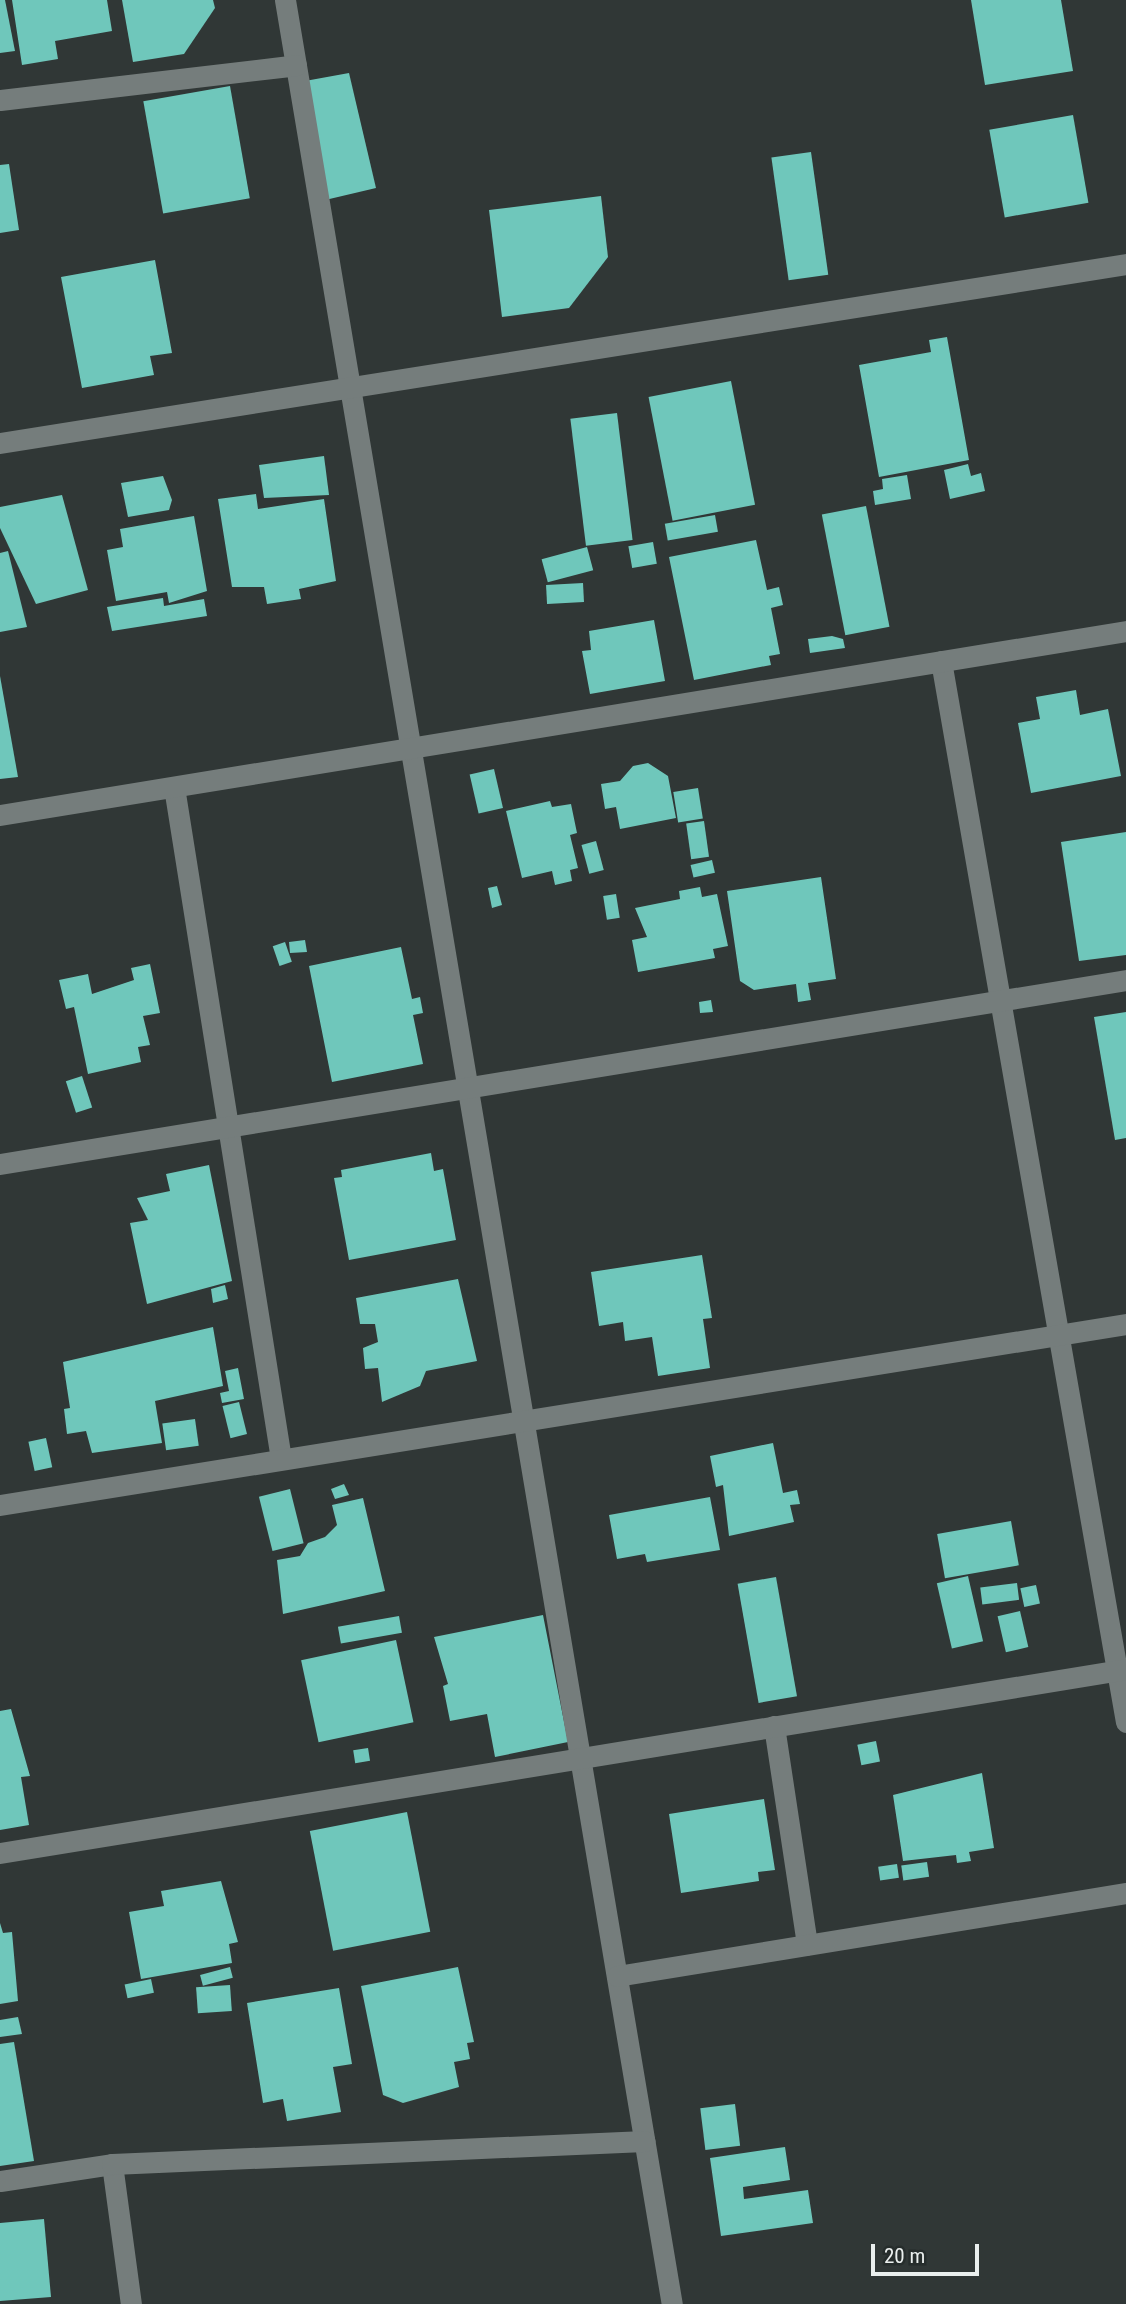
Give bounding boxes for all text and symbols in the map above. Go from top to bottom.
scale bar [874,2230,982,2274]
text: 20 m [884,2244,925,2268]

